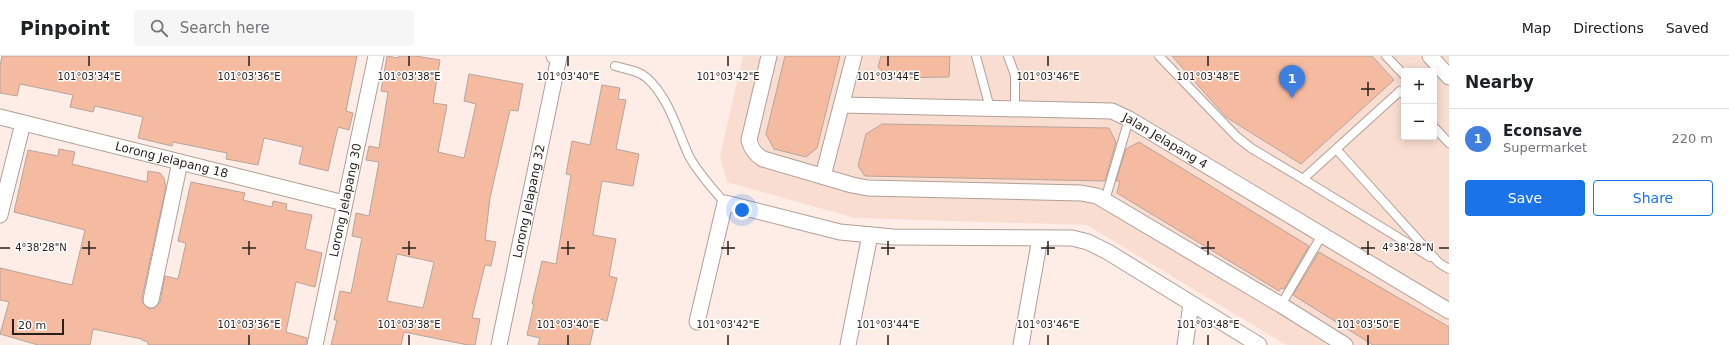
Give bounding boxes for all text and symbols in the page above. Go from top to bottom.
search box [134,10,414,46]
text: Pinpoint [20,17,110,39]
icon: search [148,17,170,39]
text: Search here [180,19,270,37]
text: Map [1522,20,1551,36]
text: Directions [1573,20,1644,36]
text: Saved [1666,20,1709,36]
pin: 1 [1279,65,1305,98]
map controls [1401,68,1437,140]
button: + [1401,68,1437,104]
text: 101°03'34"E [57,71,121,82]
text: 101°03'36"E [217,71,281,82]
text: 101°03'38"E [377,71,441,82]
text: 101°03'40"E [536,71,600,82]
text: 101°03'42"E [696,71,760,82]
text: 101°03'44"E [856,71,920,82]
text: 101°03'46"E [1016,71,1080,82]
text: 101°03'48"E [1176,71,1240,82]
text: Nearby [1465,72,1534,92]
button: − [1401,104,1437,140]
street label: Jalan Jelapang 4 [1120,110,1210,171]
text: Econsave [1503,122,1582,140]
text: 1 [1473,131,1483,146]
text: 220 m [1671,131,1713,146]
street label: Lorong Jelapang 18 [114,139,230,181]
text: Supermarket [1503,140,1587,155]
street label: Lorong Jelapang 30 [327,142,364,258]
street label: Lorong Jelapang 32 [510,143,548,259]
button: Save [1465,180,1585,216]
button: Share [1593,180,1713,216]
your location [732,200,752,220]
text: 4°38'28"N [15,242,67,253]
text: 4°38'28"N [1382,242,1434,253]
scale bar [12,317,64,336]
text: 20 m [18,319,46,332]
text: 101°03'36"E [217,319,281,330]
text: 101°03'38"E [377,319,441,330]
text: 101°03'40"E [536,319,600,330]
text: 101°03'42"E [696,319,760,330]
text: 101°03'44"E [856,319,920,330]
text: 101°03'46"E [1016,319,1080,330]
text: 101°03'48"E [1176,319,1240,330]
text: 101°03'50"E [1336,319,1400,330]

